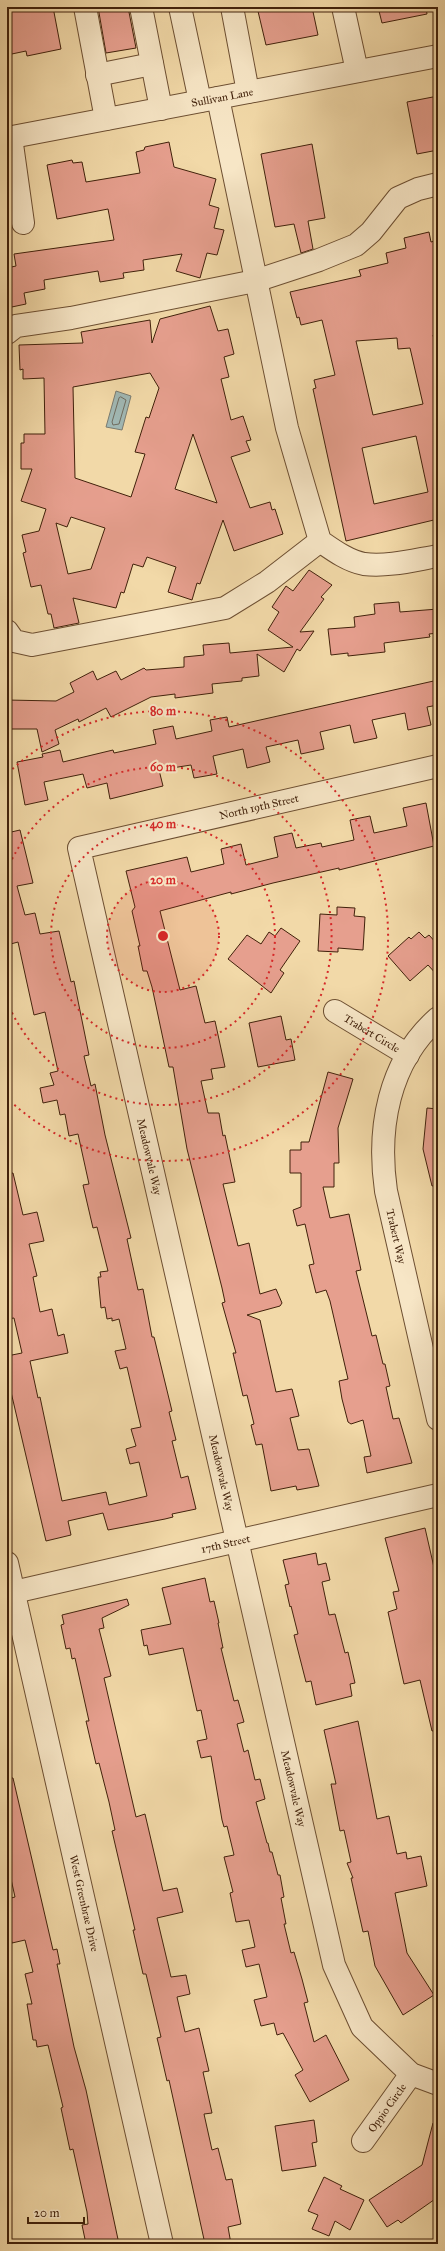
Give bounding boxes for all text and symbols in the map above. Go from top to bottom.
street label: Sullivan Lane [190,85,255,109]
text: 80 m [150,704,177,718]
text: 60 m [150,760,177,774]
street label: North 19th Street [218,792,300,822]
text: 40 m [150,817,177,832]
text: 20 m [150,873,177,887]
centre of rings [156,929,170,943]
street label: Trabert Circle [341,1011,403,1055]
street label: Meadowvale Way [134,1117,165,1197]
street label: Trabert Way [384,1208,409,1266]
street label: Meadowvale Way [207,1433,237,1513]
street label: 17th Street [200,1532,251,1556]
street label: Meadowvale Way [279,1749,309,1829]
street label: West Greenbrae Drive [67,1854,102,1953]
street label: Oppio Circle [365,2080,409,2135]
scale bar [28,2199,84,2225]
text: 20 m [34,2206,60,2220]

